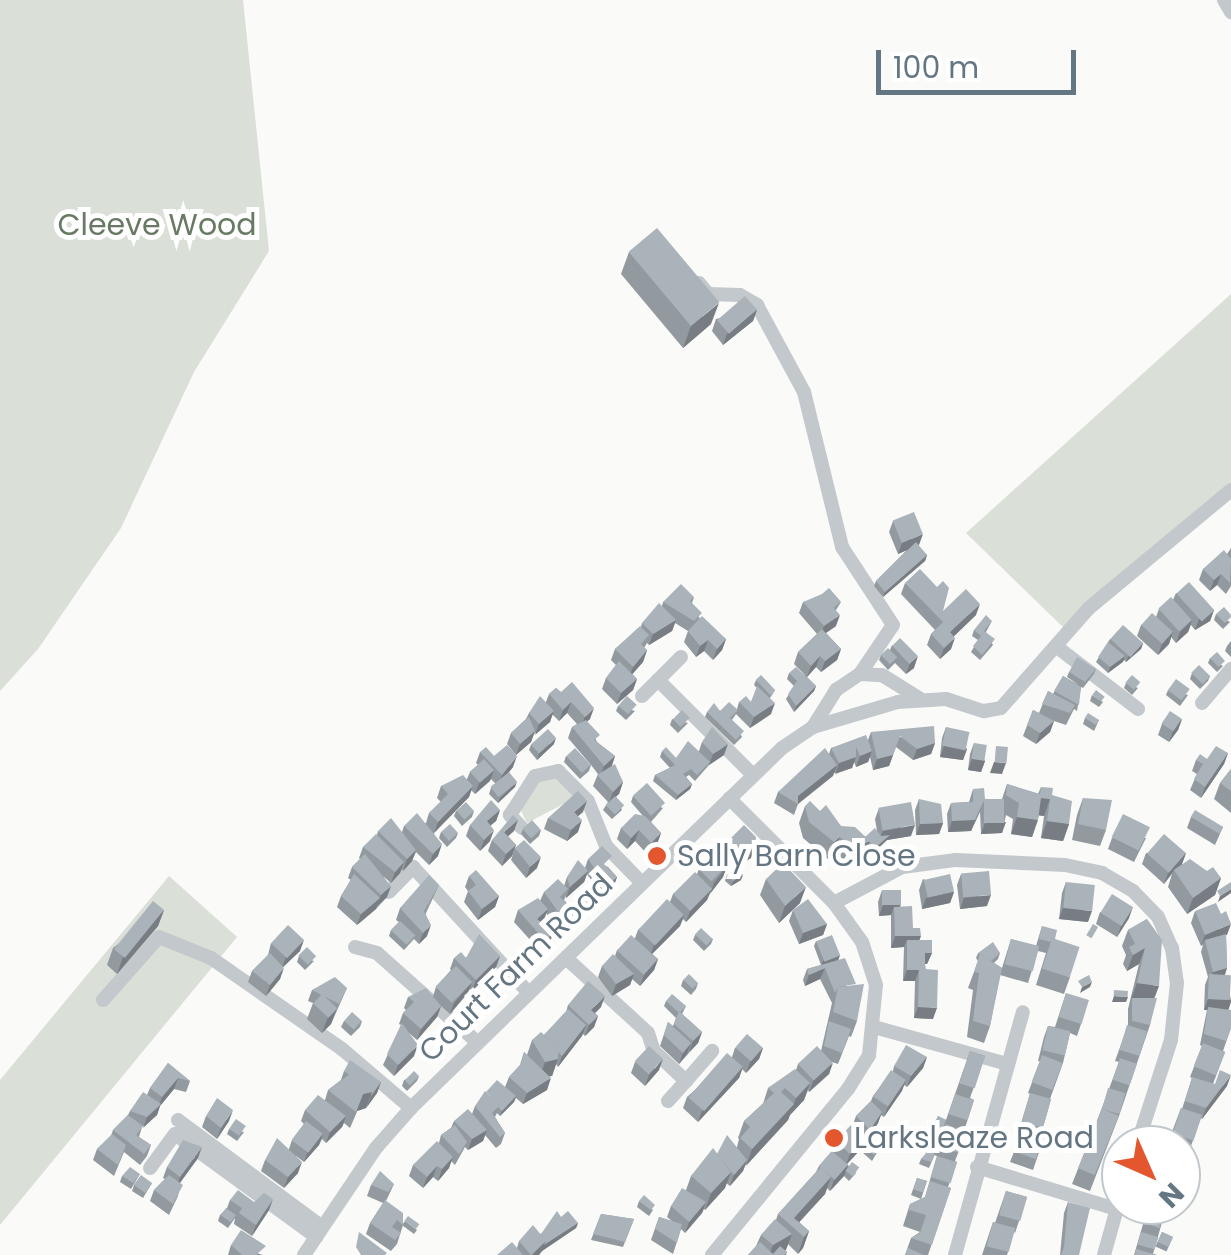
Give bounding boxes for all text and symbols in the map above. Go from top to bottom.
scale bar [881,30,1081,92]
text: 100 m [893,46,979,89]
park label: Cleeve Wood [57,207,257,243]
place label: Sally Barn Close [677,838,916,874]
marker: Sally Barn Close [646,845,668,867]
street label: Court Farm Road [412,866,620,1070]
place label: Larksleaze Road [854,1120,1094,1156]
north arrow [1101,1125,1201,1225]
marker: Larksleaze Road [823,1127,845,1149]
text: N [1150,1174,1192,1216]

